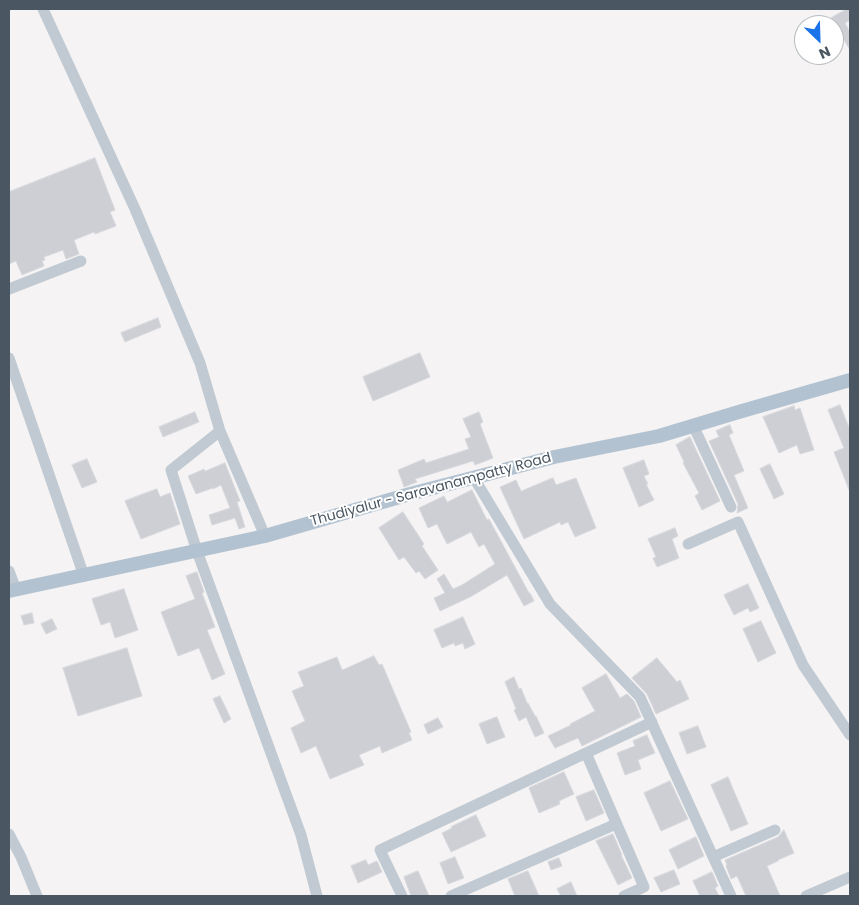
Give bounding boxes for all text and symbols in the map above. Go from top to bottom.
north arrow [794,15,844,65]
text: N [816,42,834,64]
street label: Thudiyalur - Saravanampatty Road [309,450,553,530]

